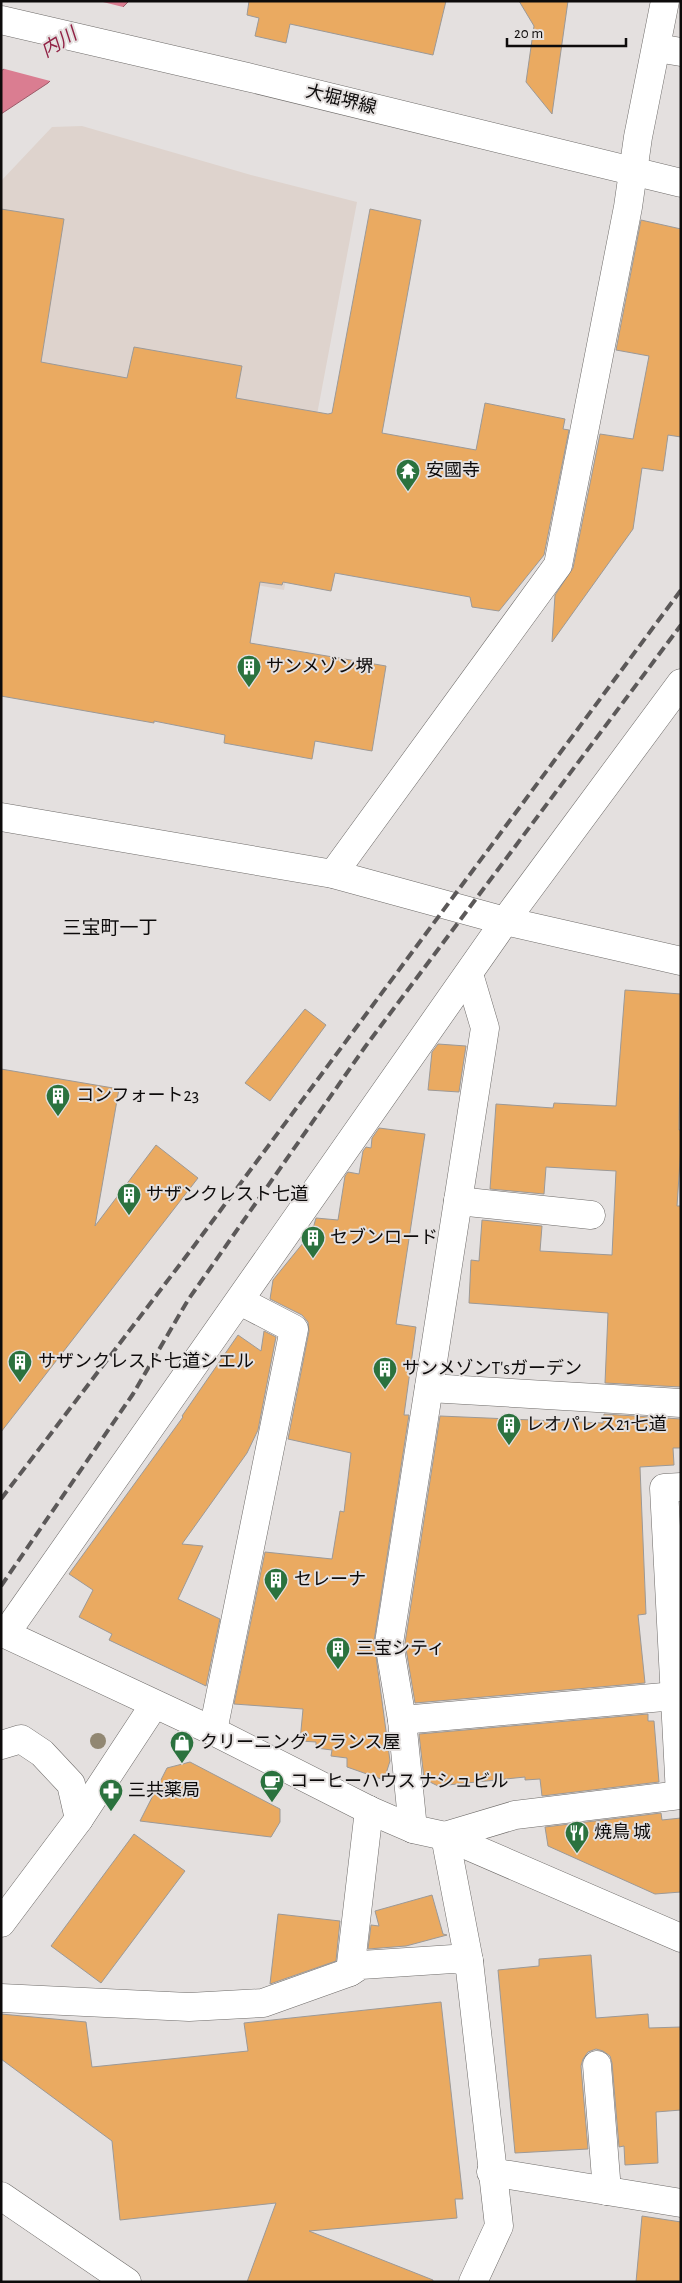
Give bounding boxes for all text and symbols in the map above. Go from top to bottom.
scale bar [507,15,626,47]
water label: 内川 [37,23,82,61]
text: 20 m [514,26,543,41]
street label: 大堀堺線 [304,81,379,117]
temple icon: 安國寺 [395,458,421,492]
place label: 安國寺 [426,461,480,480]
building icon: サンメゾン堺 [236,654,262,688]
place label: サンメゾン堺 [266,656,373,676]
district label: 三宝町一丁 [62,917,158,938]
building icon: コンフォート23 [45,1083,71,1117]
place label: コンフォート23 [76,1087,199,1105]
building icon: サザンクレスト七道 [116,1182,142,1216]
place label: サザンクレスト七道 [146,1184,308,1204]
building icon: セブンロード [300,1225,326,1259]
place label: セブンロード [330,1227,438,1247]
building icon: サザンクレスト七道シエル [7,1349,33,1383]
place label: サザンクレスト七道シエル [38,1351,254,1371]
building icon: サンメゾンT'sガーデン [372,1356,398,1390]
place label: サンメゾンT'sガーデン [402,1358,582,1378]
building icon: レオパレス21七道 [496,1412,522,1446]
place label: レオパレス21七道 [526,1414,666,1434]
building icon: セレーナ [263,1567,289,1601]
place label: セレーナ [294,1571,366,1589]
building icon: 三宝シティ [325,1636,351,1670]
place label: 三宝シティ [356,1639,445,1658]
shop icon: クリーニング フランス屋 [169,1730,195,1764]
place label: クリーニング フランス屋 [200,1732,401,1752]
cafe icon: コーヒーハウス ナシュビル [259,1769,285,1803]
place label: コーヒーハウス ナシュビル [290,1772,509,1791]
pharmacy icon: 三共薬局 [98,1778,124,1812]
place label: 三共薬局 [128,1781,200,1800]
restaurant icon: 焼鳥 城 [564,1820,590,1854]
place label: 焼鳥 城 [594,1822,651,1842]

